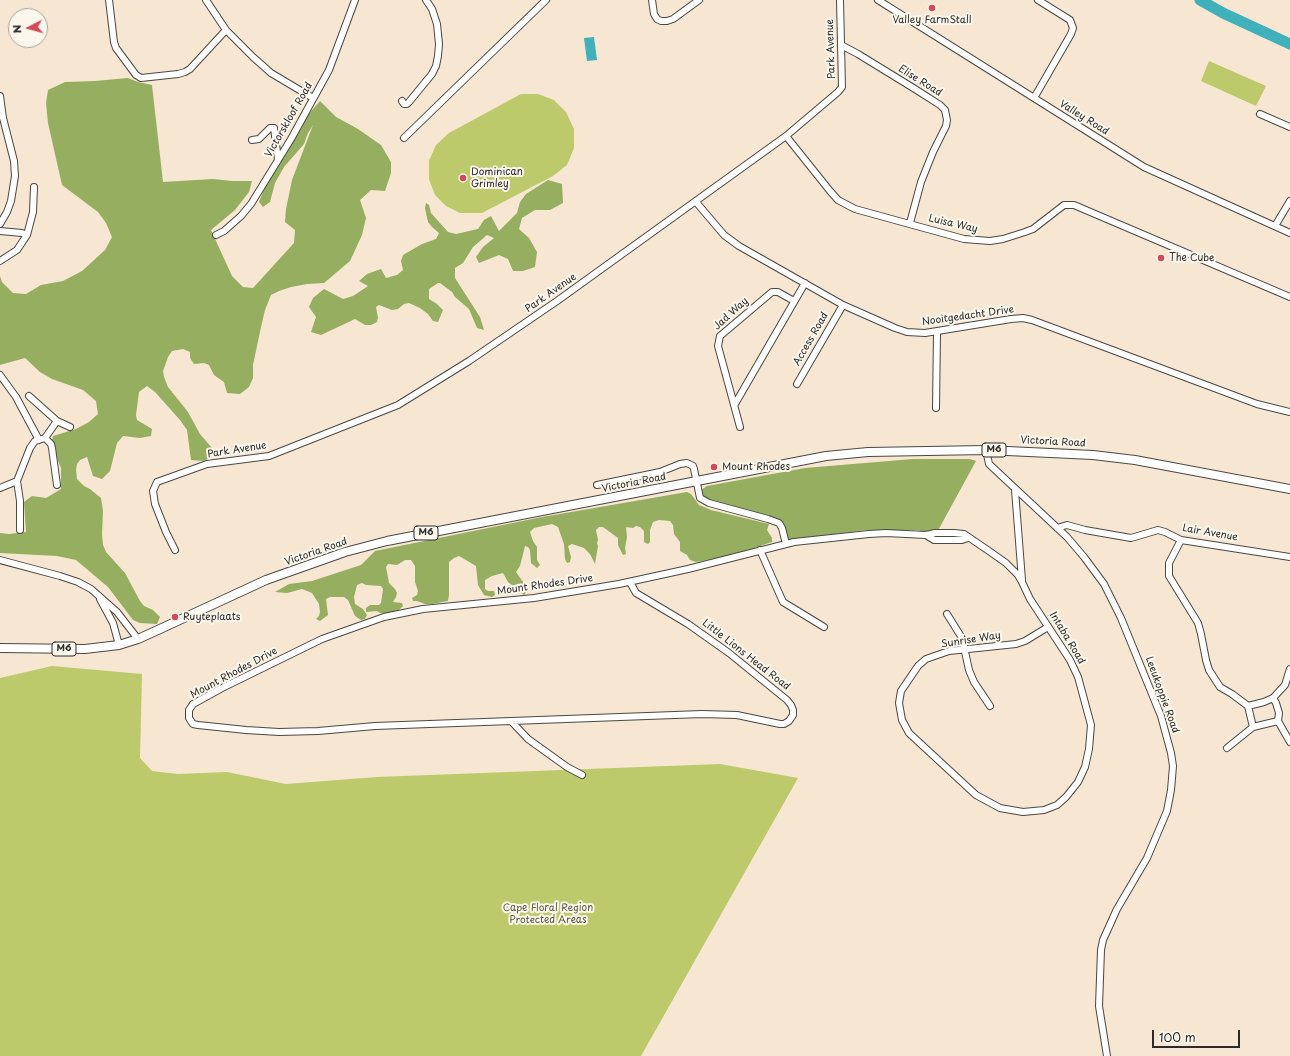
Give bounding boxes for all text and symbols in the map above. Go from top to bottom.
marker: Valley FarmStall [927,3,937,13]
north arrow [8,8,48,48]
place label: Valley FarmStall [893,14,971,26]
street label: Park Avenue [824,19,838,79]
text: N [8,24,25,34]
street label: Elise Road [896,63,944,99]
street label: Victorskloof Road [263,80,315,160]
street label: Valley Road [1057,98,1111,138]
place label: Dominican Grimley [471,166,523,190]
marker: Dominican Grimley [458,173,468,183]
street label: Luisa Way [927,213,979,235]
place label: The Cube [1169,252,1215,264]
marker: The Cube [1156,253,1166,263]
street label: Park Avenue [523,271,579,315]
street label: Jad Way [711,295,751,333]
street label: Nooitgedacht Drive [921,304,1015,328]
street label: Access Road [791,310,831,368]
street label: Victoria Road [1020,434,1086,450]
street label: Park Avenue [207,439,267,461]
road number: M6 [982,443,1006,457]
place label: Mount Rhodes [722,461,790,473]
marker: Mount Rhodes [709,462,719,472]
street label: Victoria Road [601,471,667,495]
street label: Lair Avenue [1181,522,1239,544]
road number: M6 [414,526,438,540]
street label: Victoria Road [283,536,349,568]
street label: Mount Rhodes Drive [496,572,594,598]
street label: Intaba Road [1047,610,1087,666]
place label: Ruyteplaats [183,611,240,623]
marker: Ruyteplaats [170,612,180,622]
street label: Little Lions Head Road [700,617,792,693]
street label: Sunrise Way [940,629,1002,651]
road number: M6 [52,642,76,656]
street label: Mount Rhodes Drive [188,645,280,701]
street label: Leeukoppie Road [1143,655,1181,735]
park label: Cape Floral Region Protected Areas [503,902,593,926]
scale bar [1154,1022,1242,1048]
text: 100 m [1159,1028,1196,1046]

